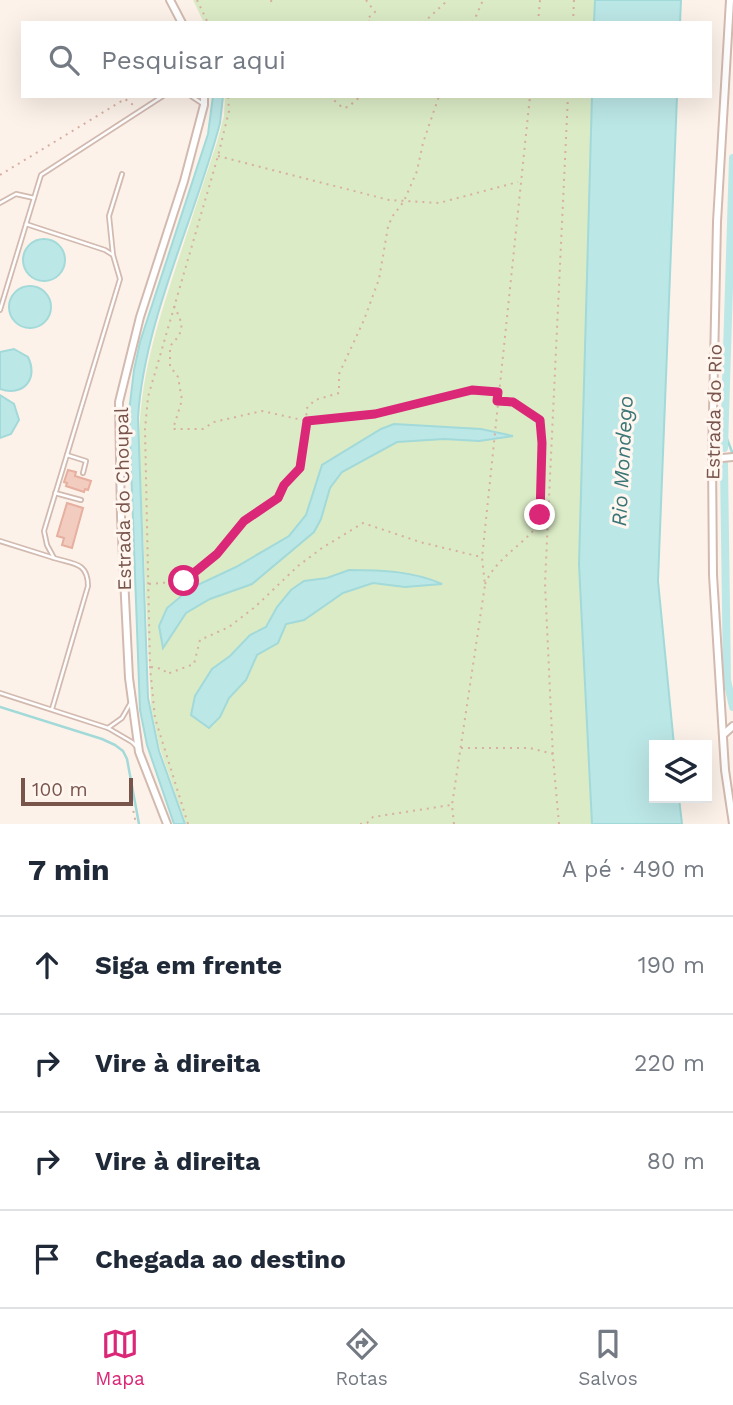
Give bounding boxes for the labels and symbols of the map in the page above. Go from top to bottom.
street label: Estrada do Rio [701,344,727,480]
water label: Rio Mondego [606,395,638,527]
street label: Estrada do Choupal [110,407,136,591]
route end [524,499,555,530]
route start [168,565,199,596]
scale bar [21,775,133,807]

